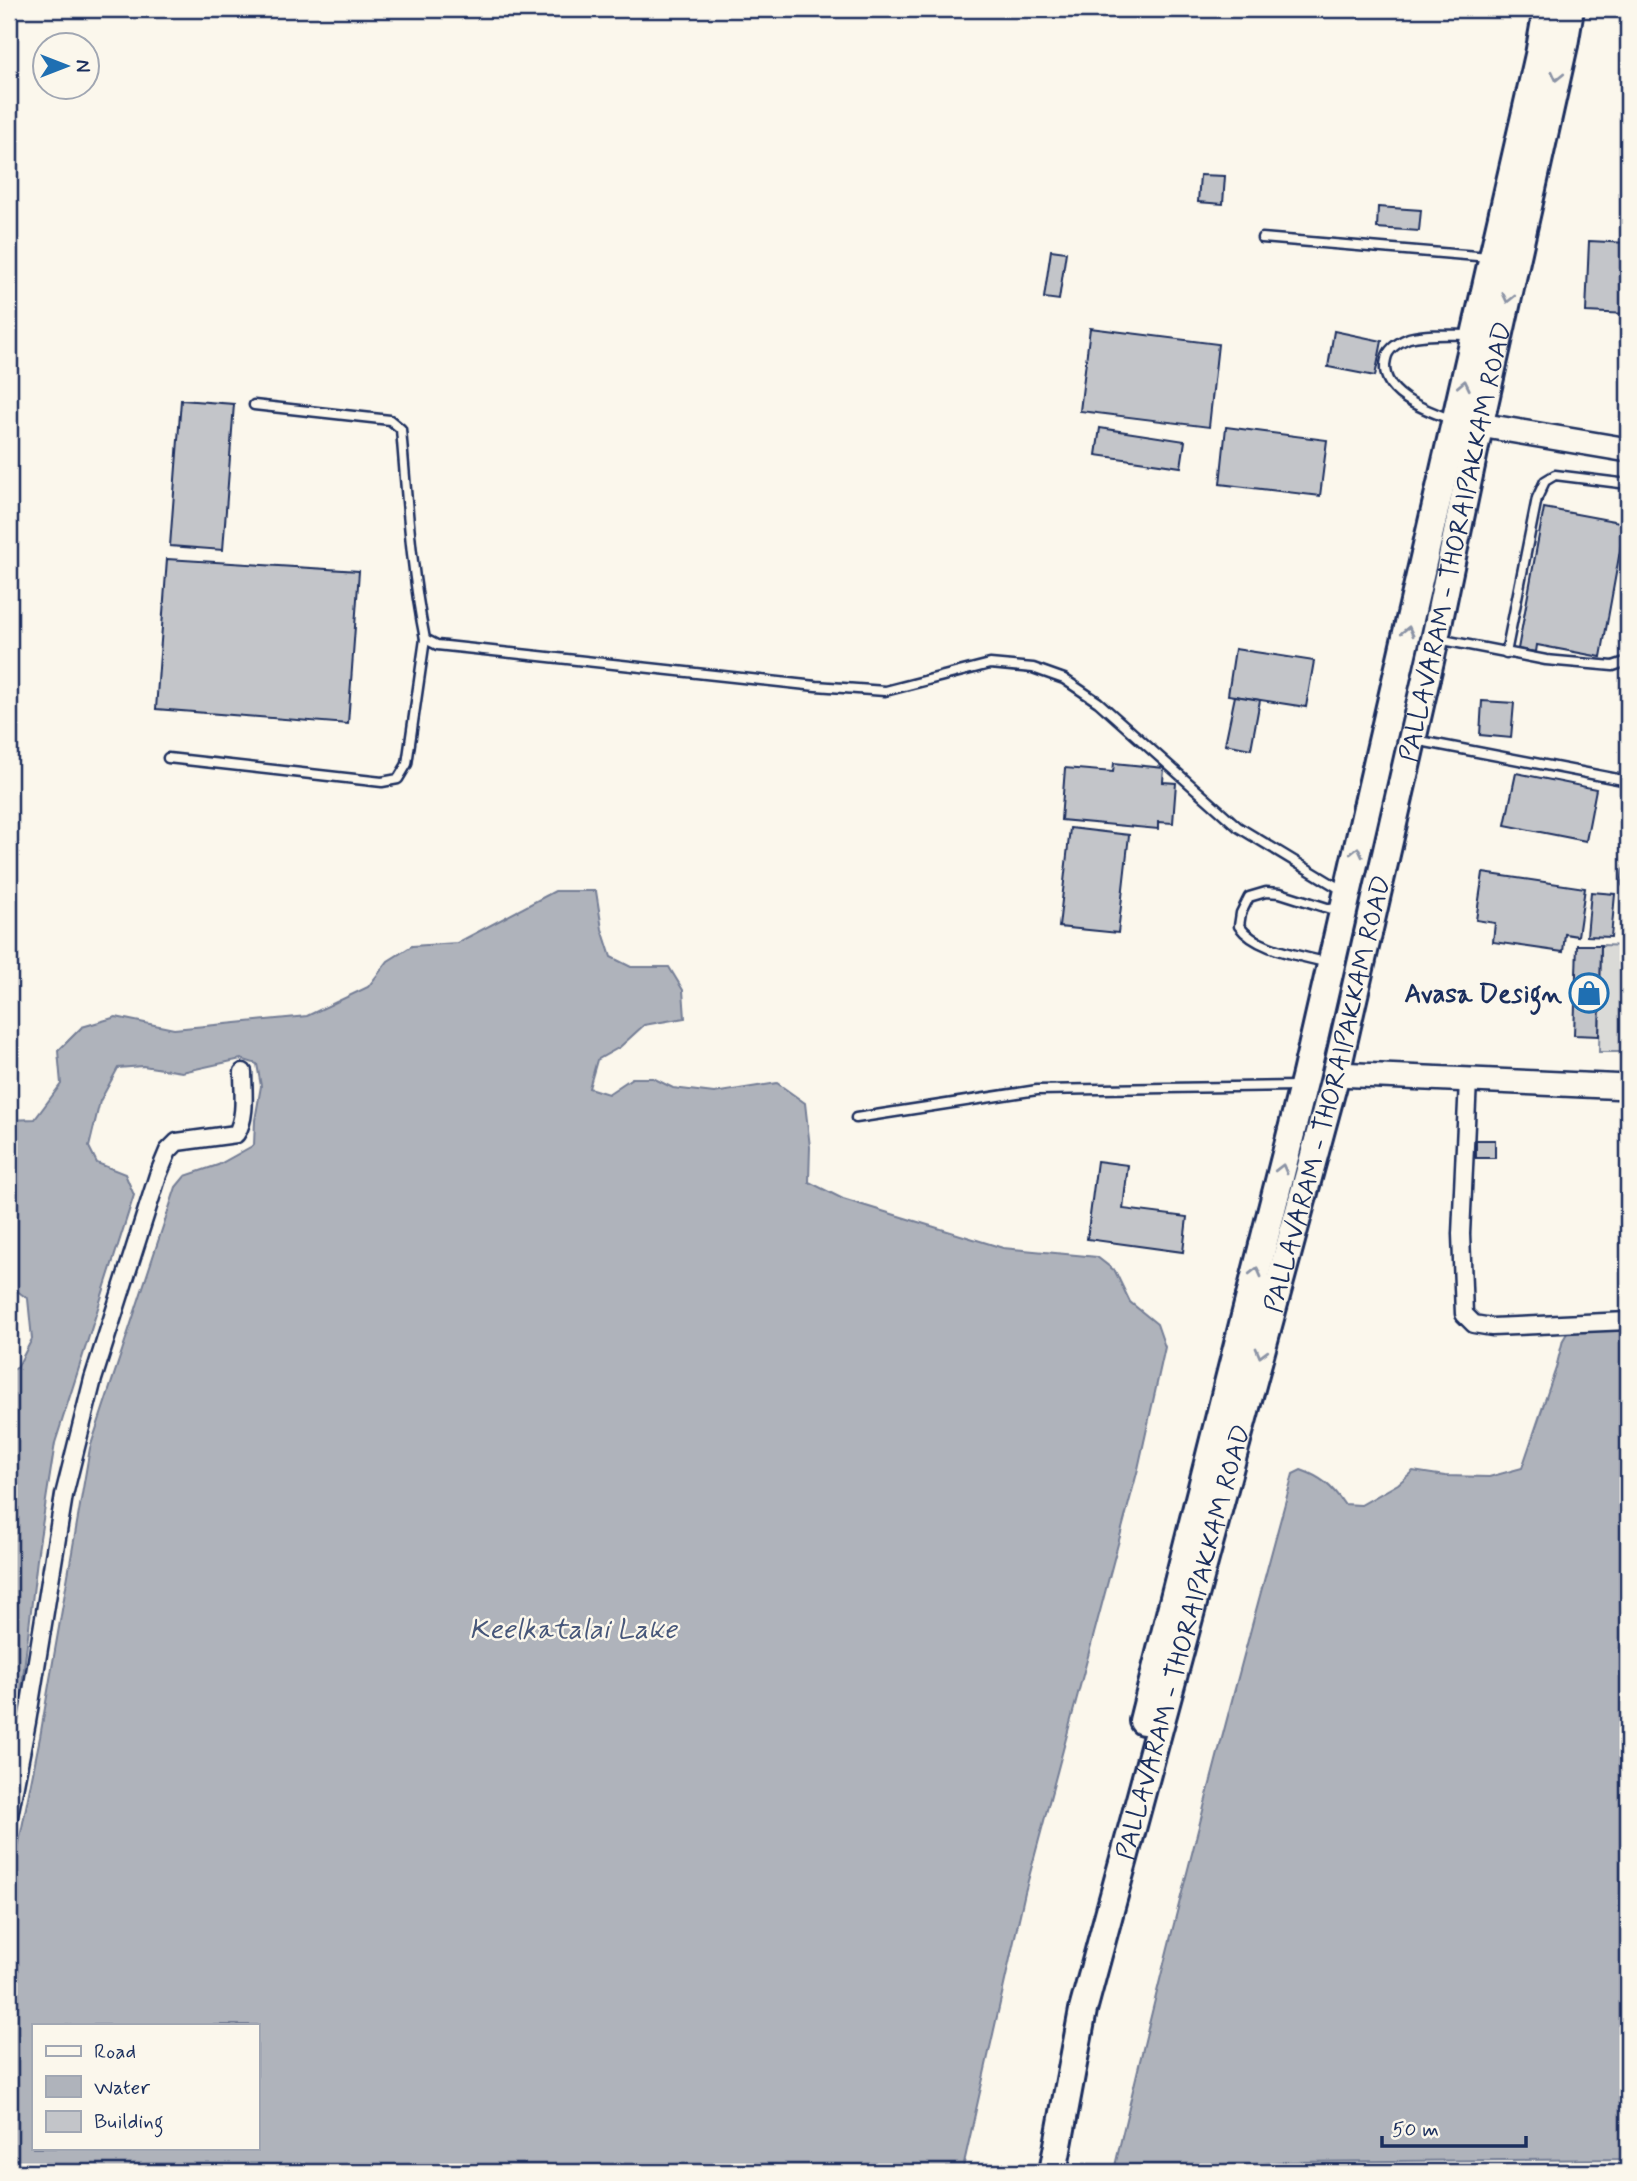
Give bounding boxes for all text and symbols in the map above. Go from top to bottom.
north arrow [32,32,102,102]
text: N [69,60,94,72]
one-way arrow [1551,70,1566,82]
one-way arrow [1501,292,1516,304]
street label: PALLAVARAM - THORAIPAKKAM ROAD [1393,318,1521,765]
one-way arrow [1455,379,1470,391]
one-way arrow [1399,625,1414,637]
one-way arrow [1349,846,1363,858]
street label: PALLAVARAM - THORAIPAKKAM ROAD [1257,872,1400,1317]
shop icon: Avasa Design [1568,972,1610,1014]
place label: Avasa Design [1404,978,1563,1015]
one-way arrow [1274,1163,1288,1175]
one-way arrow [1248,1266,1262,1278]
one-way arrow [1255,1346,1269,1358]
street label: PALLAVARAM - THORAIPAKKAM ROAD [1109,1421,1259,1864]
water label: Keelkatalai Lake [469,1612,678,1649]
legend [32,2024,259,2150]
text: Road [94,2038,136,2066]
text: Water [94,2074,150,2102]
scale bar [1382,2104,1525,2148]
text: Building [94,2108,164,2138]
text: 50 m [1392,2116,1439,2144]

